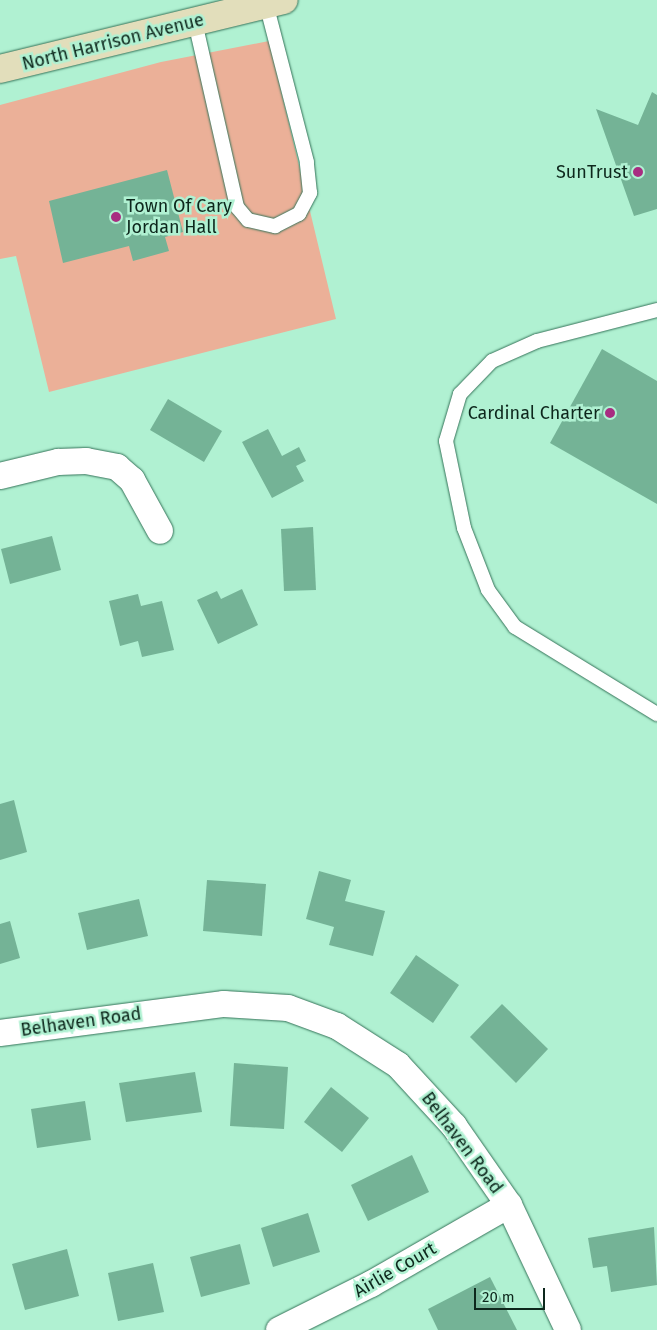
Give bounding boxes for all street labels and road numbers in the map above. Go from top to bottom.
street label: North Harrison Avenue [20,9,206,75]
street label: Belhaven Road [19,1003,143,1041]
street label: Belhaven Road [417,1088,507,1198]
street label: Airlie Court [350,1238,440,1302]

